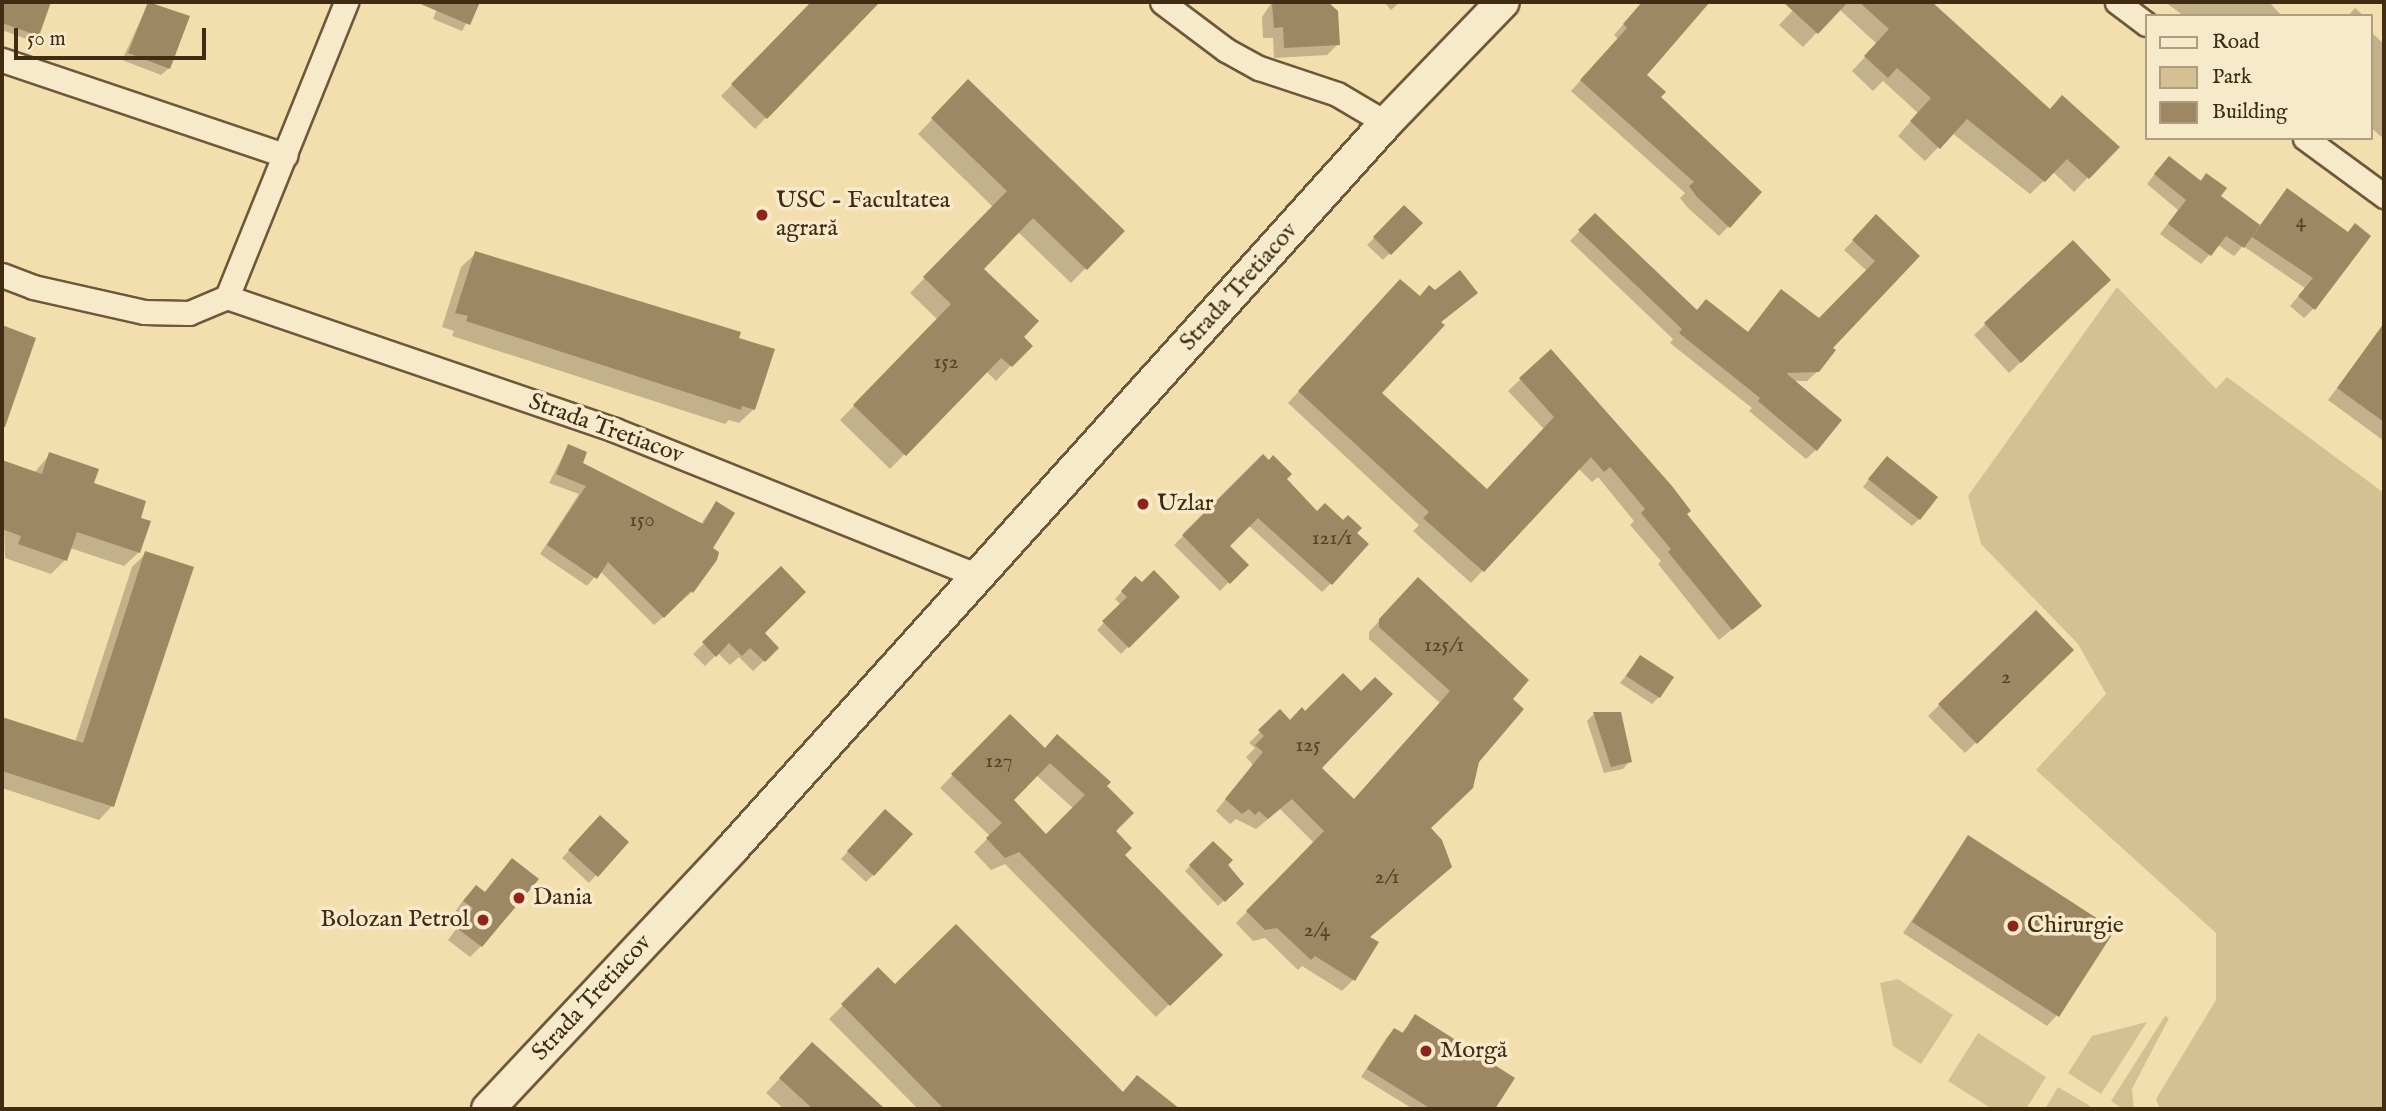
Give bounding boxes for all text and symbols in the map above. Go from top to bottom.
scale bar [18,14,210,58]
legend [2144,14,2372,140]
text: 50 m [27,26,66,53]
text: Road [2212,29,2259,56]
text: Park [2212,64,2252,91]
text: Building [2212,99,2287,126]
place label: USC - Facultatea agrară [776,187,950,243]
marker: USC - Facultatea agrară [754,207,770,223]
house number: 4 [2296,209,2306,235]
street label: Strada Tretiacov [1174,217,1304,357]
house number: 152 [933,350,959,376]
street label: Strada Tretiacov [525,388,687,470]
place label: Uzlar [1157,490,1214,518]
marker: Uzlar [1135,496,1151,512]
house number: 150 [629,508,655,534]
house number: 121/1 [1312,526,1352,552]
house number: 125/1 [1424,633,1464,659]
house number: 2 [2001,665,2011,691]
house number: 125 [1295,733,1321,759]
house number: 127 [985,749,1013,775]
house number: 2/1 [1375,865,1399,891]
place label: Dania [533,884,592,912]
marker: Dania [511,890,527,906]
place label: Bolozan Petrol [320,906,469,934]
marker: Bolozan Petrol [475,912,491,928]
place label: Chirurgie [2027,912,2124,940]
house number: 2/4 [1304,918,1330,944]
marker: Chirurgie [2005,918,2021,934]
street label: Strada Tretiacov [526,929,658,1067]
place label: Morgă [1440,1037,1507,1065]
marker: Morgă [1418,1043,1434,1059]

